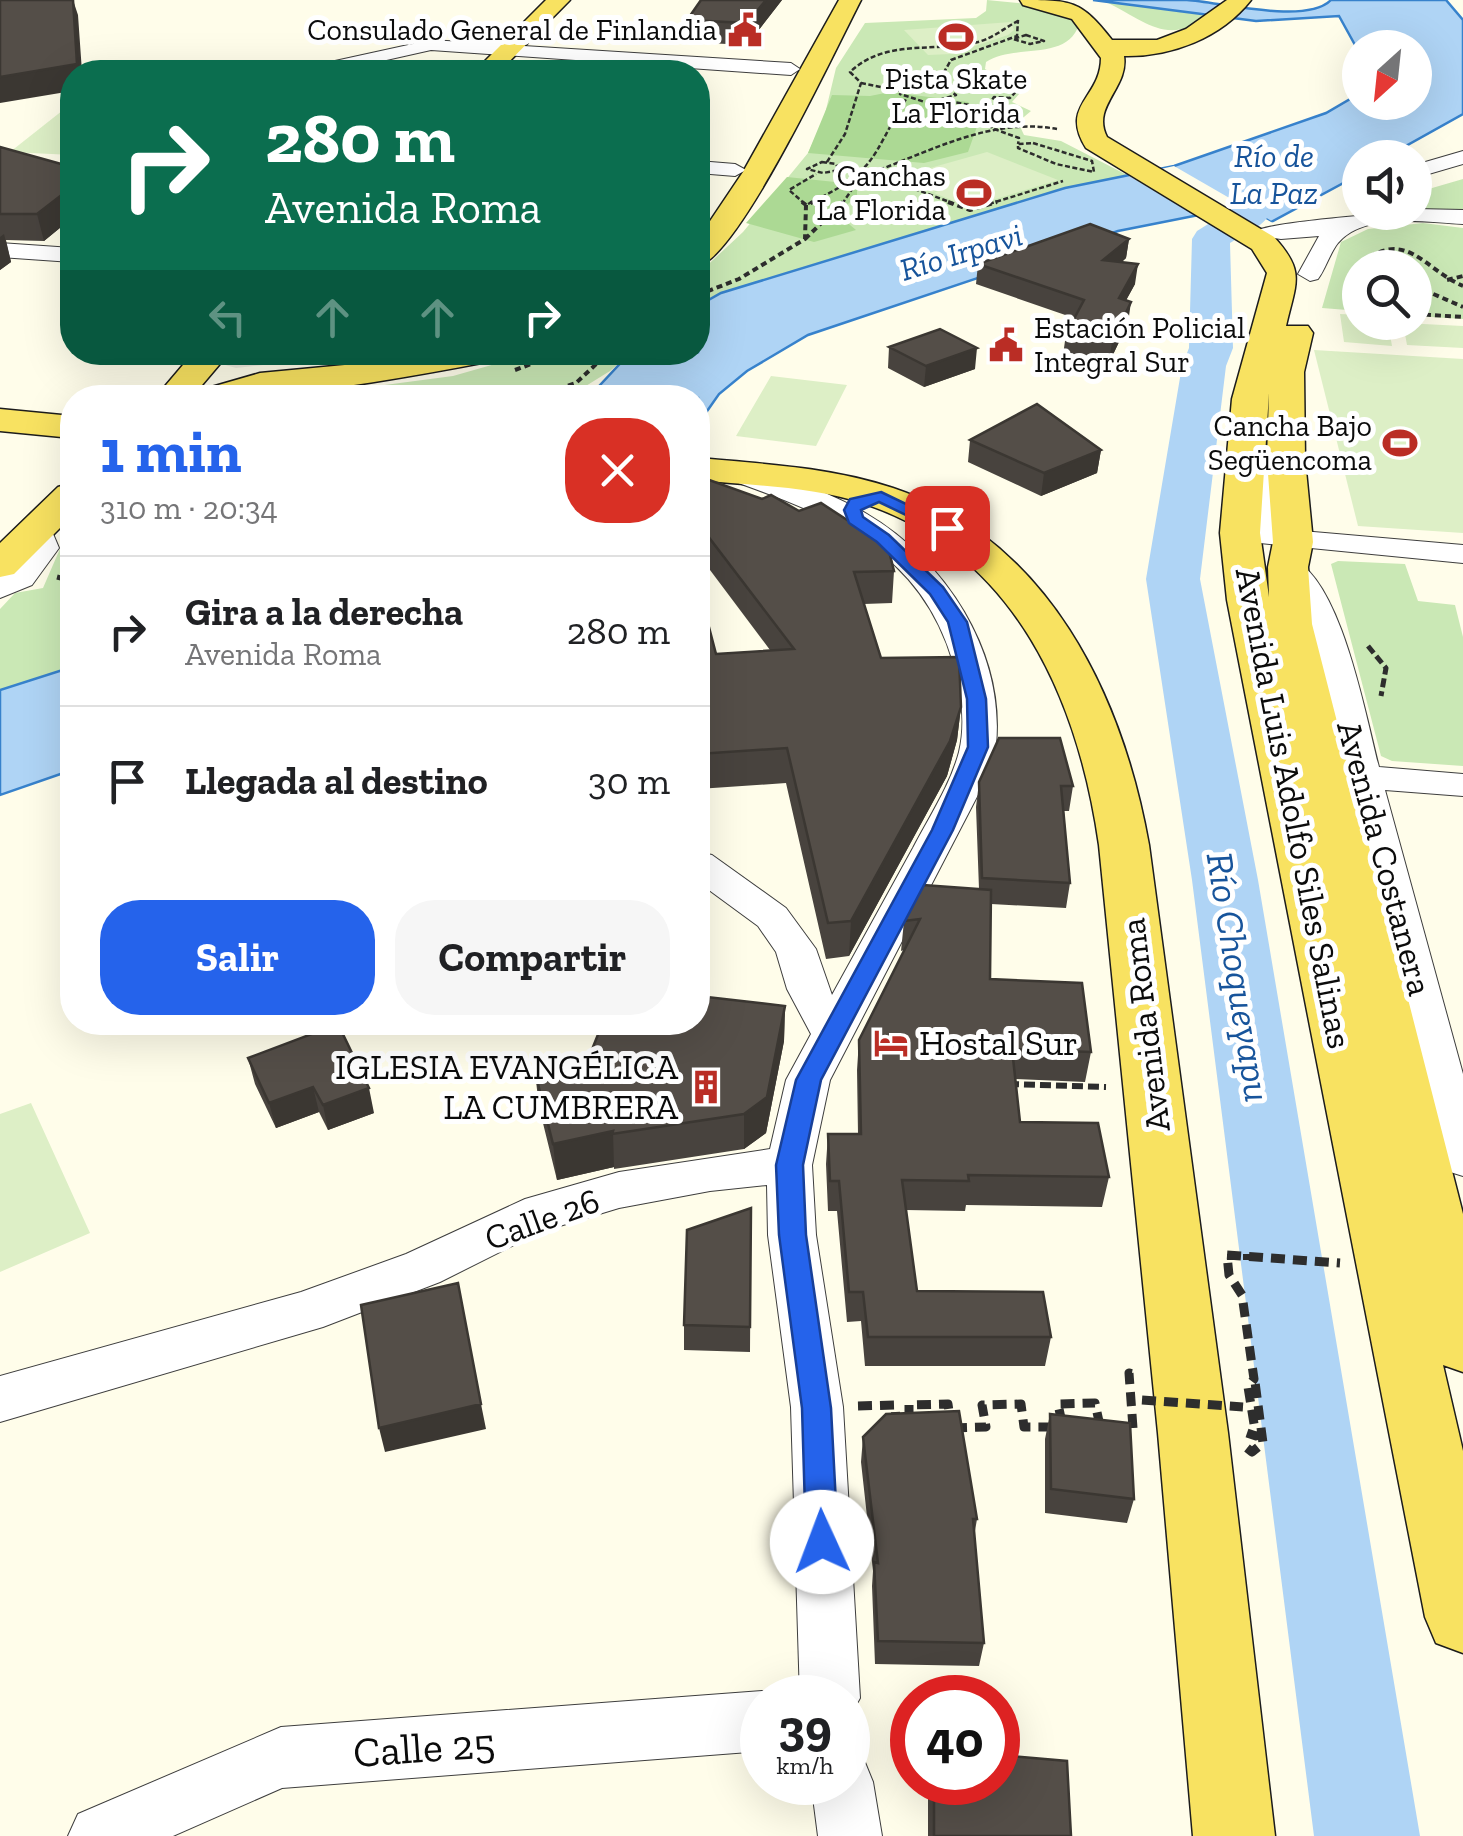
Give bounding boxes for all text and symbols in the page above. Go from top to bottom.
public building icon: Consulado General de Finlandia [726,11,764,49]
place label: Consulado General de Finlandia [307,12,717,48]
sports icon: Pista Skate La Florida [937,18,975,56]
north arrow [1342,30,1432,120]
map controls [1342,30,1432,340]
place label: Pista Skate La Florida [885,61,1027,131]
text: 280 m [265,96,455,180]
icon: right [100,100,230,230]
water label: Río de La Paz [1230,137,1318,212]
button: sound [1342,140,1432,230]
place label: Canchas La Florida [816,158,946,228]
sports icon: Canchas La Florida [955,174,993,212]
text: Avenida Roma [265,181,541,235]
water label: Río Irpavi [895,215,1027,289]
button: search [1342,250,1432,340]
icon: left [200,290,255,345]
icon: ahead [305,290,360,345]
icon: ahead [410,290,465,345]
icon: right [515,290,570,345]
place label: Estación Policial Integral Sur [1034,310,1245,380]
public building icon: Estación Policial Integral Sur [987,326,1025,364]
place label: Cancha Bajo Següencoma [1208,408,1372,478]
text: 1 min [100,415,242,487]
button: close [565,418,670,523]
sports icon: Cancha Bajo Següencoma [1381,424,1419,462]
pin [905,486,990,571]
text: 310 m · 20:34 [100,489,278,527]
icon: arrive [920,501,975,556]
street label: Avenida Luis Adolfo Siles Salinas [1227,564,1361,1052]
text: Gira a la derecha [185,589,463,635]
icon: right [100,604,155,659]
text: 280 m [567,608,670,654]
text: Avenida Roma [185,635,381,673]
street label: Avenida Costanera [1328,716,1442,1000]
icon: arrive [100,754,155,809]
text: Llegada al destino [185,758,488,804]
text: 30 m [588,758,670,804]
water label: Río Choqueyapu [1197,849,1281,1105]
button: Salir [100,900,375,1015]
button: Compartir [395,900,670,1015]
street label: Avenida Roma [1111,916,1179,1134]
place label: Hostal Sur [919,1022,1078,1064]
hotel icon: Hostal Sur [872,1024,910,1062]
place label: IGLESIA EVANGÉLICA LA CUMBRERA [335,1046,678,1128]
building icon: IGLESIA EVANGÉLICA LA CUMBRERA [687,1068,725,1106]
street label: Calle 26 [479,1179,605,1259]
position arrow [770,1490,874,1594]
speed limit sign: 40 [890,1675,1020,1805]
text: 39 [778,1698,832,1758]
street label: Calle 25 [351,1717,497,1778]
text: km/h [776,1750,834,1780]

